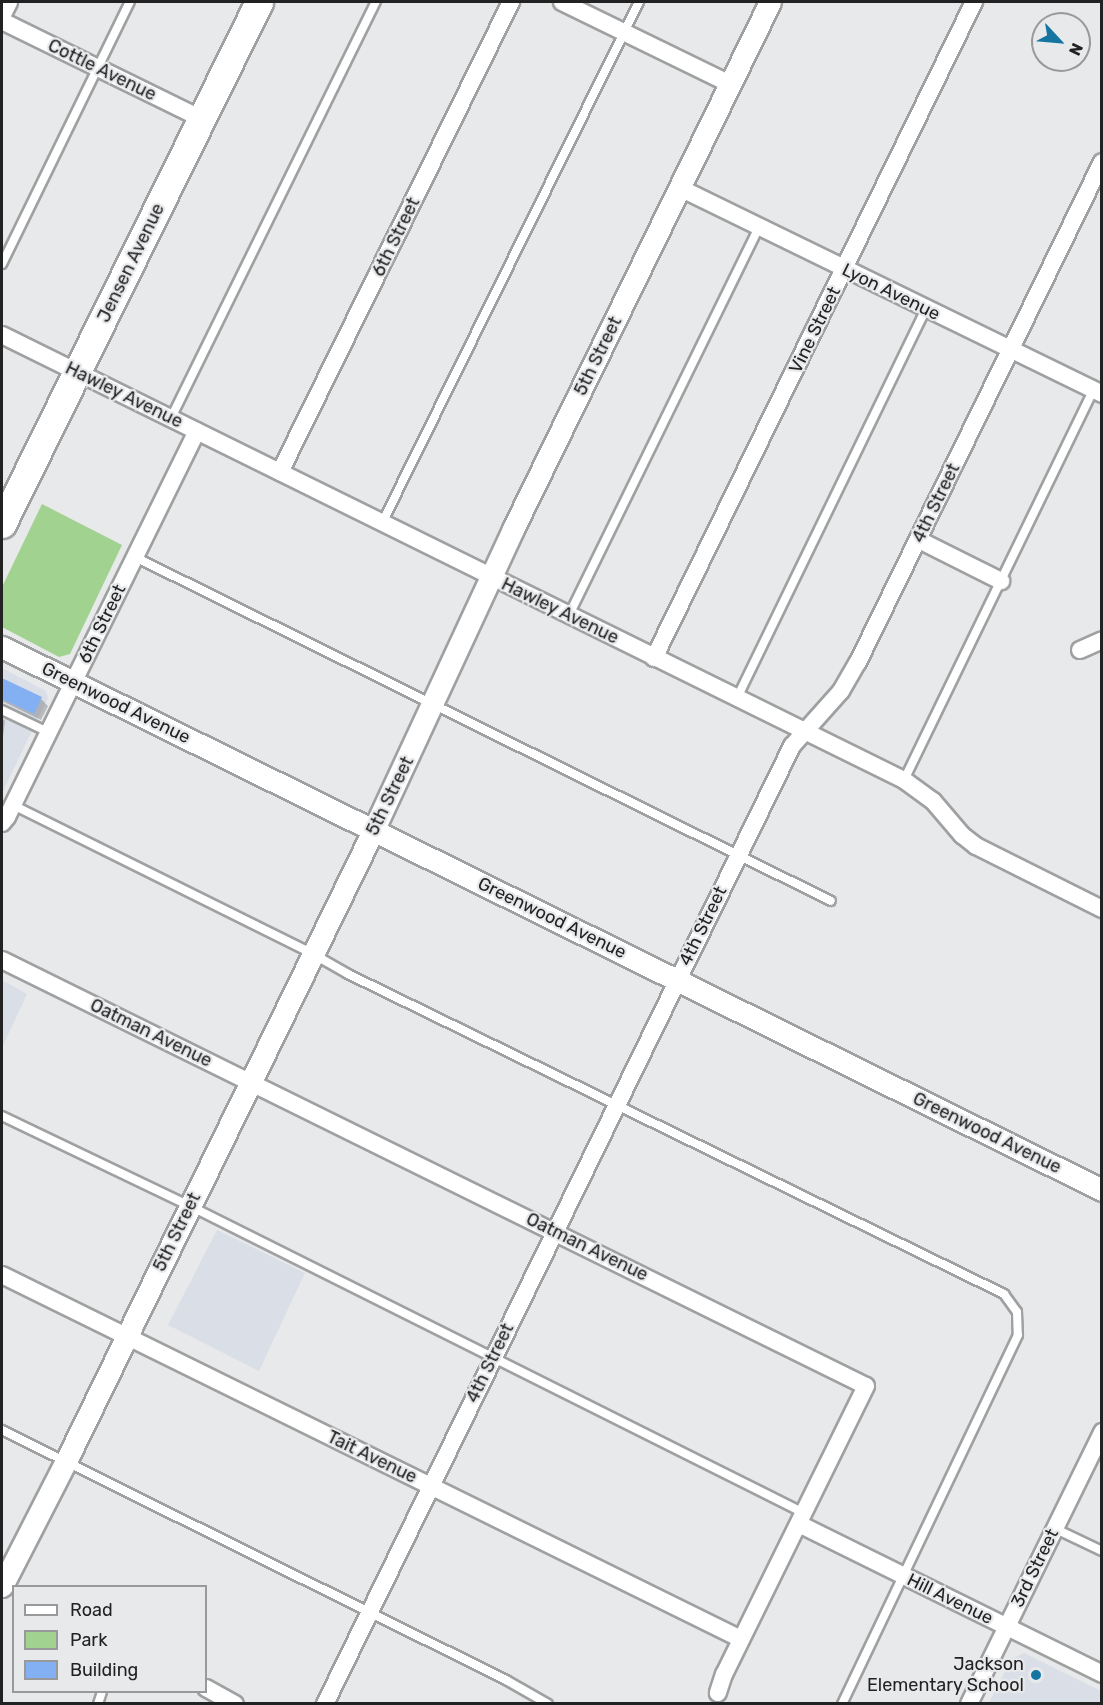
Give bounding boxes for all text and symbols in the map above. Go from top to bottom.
north arrow [1031,12,1091,72]
street label: Cottle Avenue [44,34,160,106]
text: N [1065,40,1087,59]
street label: 6th Street [368,194,424,280]
street label: Jensen Avenue [93,200,169,326]
street label: Lyon Avenue [838,259,944,325]
street label: Vine Street [785,283,845,377]
street label: 5th Street [570,313,626,399]
street label: Hawley Avenue [61,357,187,433]
street label: 4th Street [908,460,964,546]
street label: Hawley Avenue [497,573,623,649]
street label: 6th Street [74,581,130,667]
street label: Greenwood Avenue [38,658,194,748]
street label: 5th Street [362,753,418,839]
street label: Greenwood Avenue [474,873,630,963]
street label: 4th Street [675,883,731,969]
street label: Oatman Avenue [86,994,216,1072]
street label: Greenwood Avenue [909,1088,1065,1178]
street label: 5th Street [149,1189,205,1275]
street label: Oatman Avenue [522,1208,652,1286]
street label: 4th Street [462,1320,518,1406]
street label: Tait Avenue [323,1426,421,1488]
street label: 3rd Street [1007,1525,1063,1611]
street label: Hill Avenue [903,1569,997,1629]
legend [12,1585,207,1693]
text: Road [70,1599,113,1621]
text: Park [70,1629,107,1651]
place label: Jackson Elementary School [866,1654,1024,1696]
text: Building [70,1659,138,1681]
marker: Jackson Elementary School [1029,1668,1043,1682]

